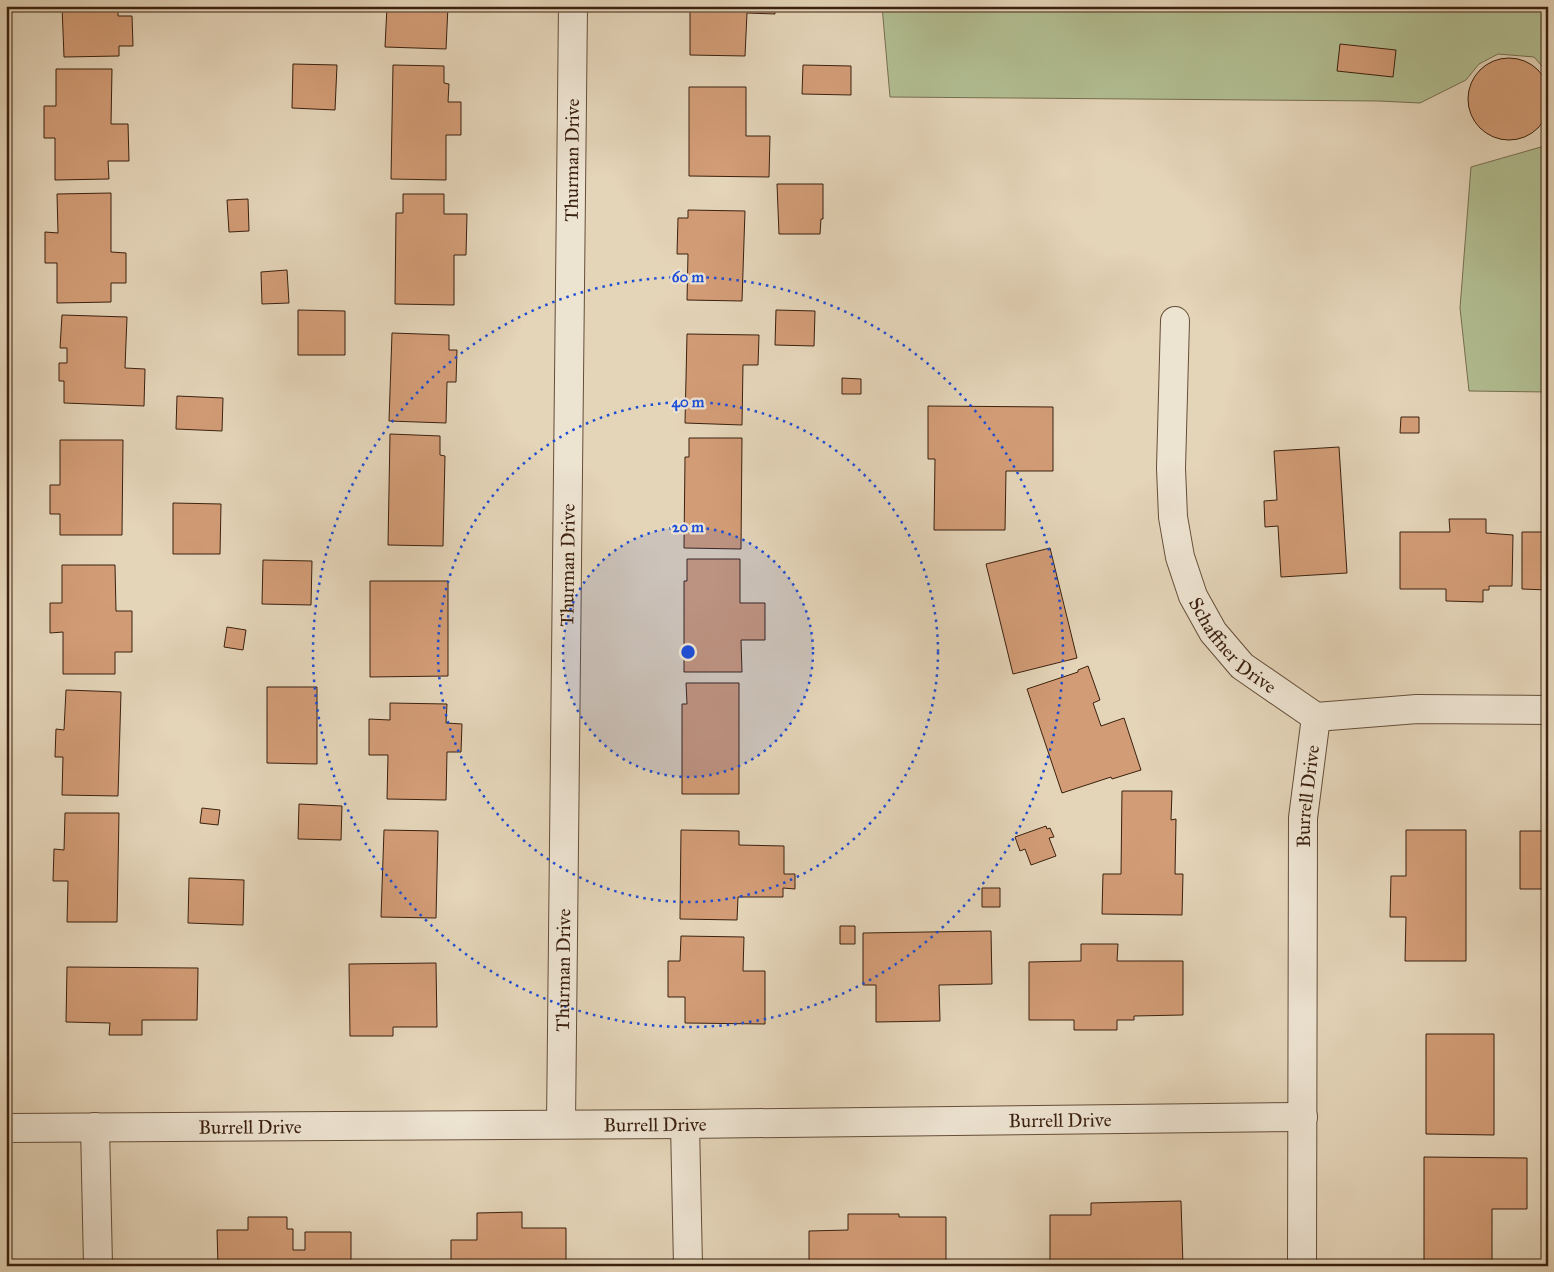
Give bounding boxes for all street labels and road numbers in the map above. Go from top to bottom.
street label: Thurman Drive [560,98,584,222]
street label: Thurman Drive [555,503,580,627]
street label: Schaffner Drive [1184,593,1281,698]
street label: Burrell Drive [1292,744,1324,848]
street label: Thurman Drive [551,908,575,1032]
street label: Burrell Drive [1008,1108,1112,1132]
street label: Burrell Drive [603,1113,707,1136]
street label: Burrell Drive [198,1115,302,1139]

